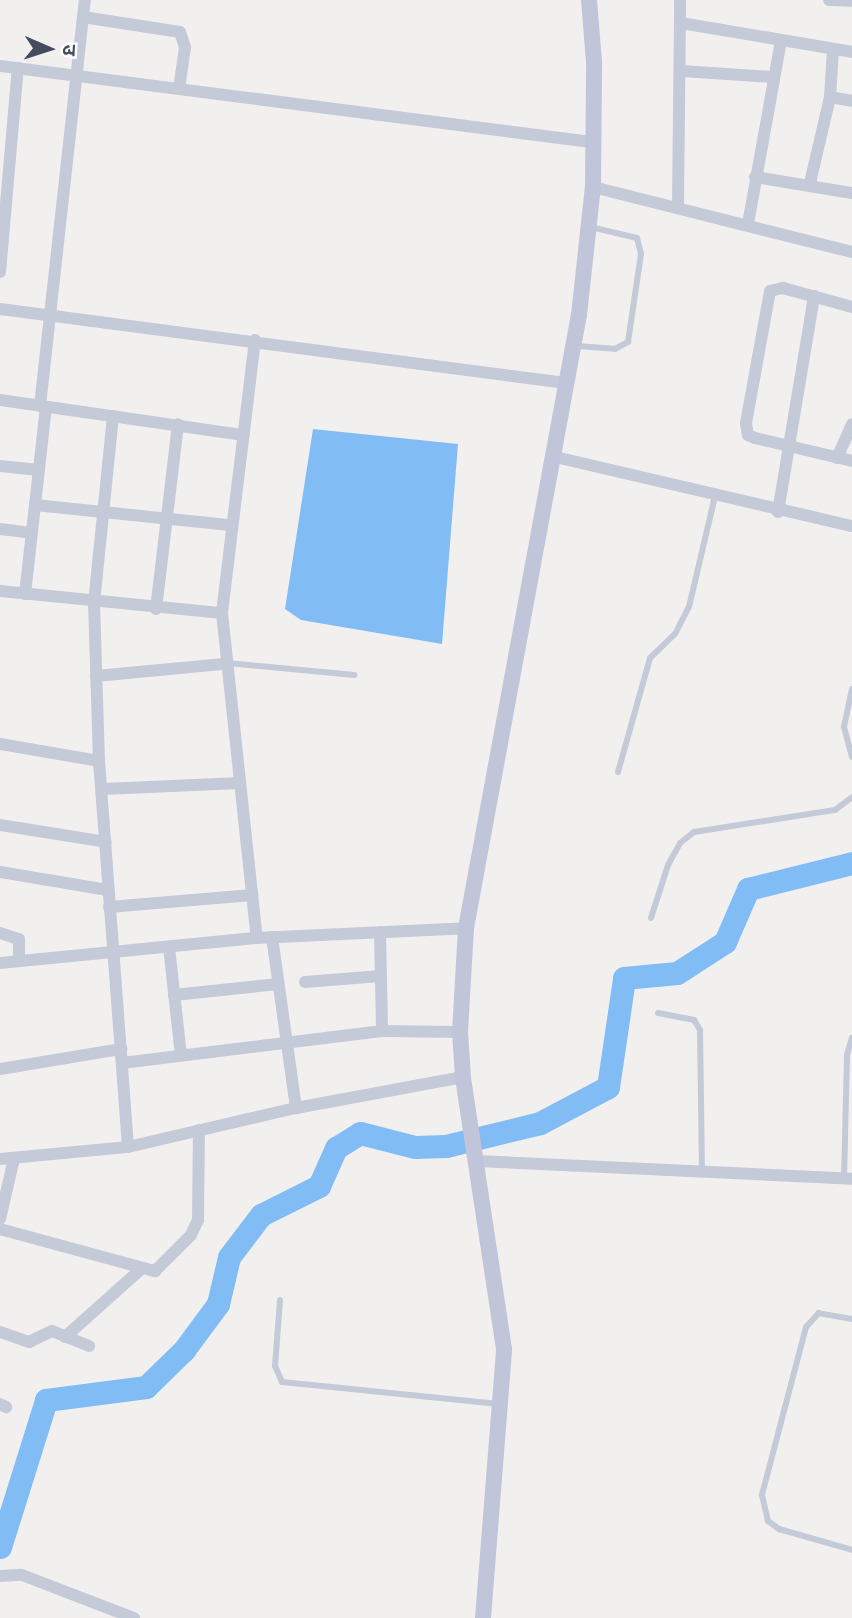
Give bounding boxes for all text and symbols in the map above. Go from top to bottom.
north arrow [14,14,84,84]
text: उ [58,44,82,56]

